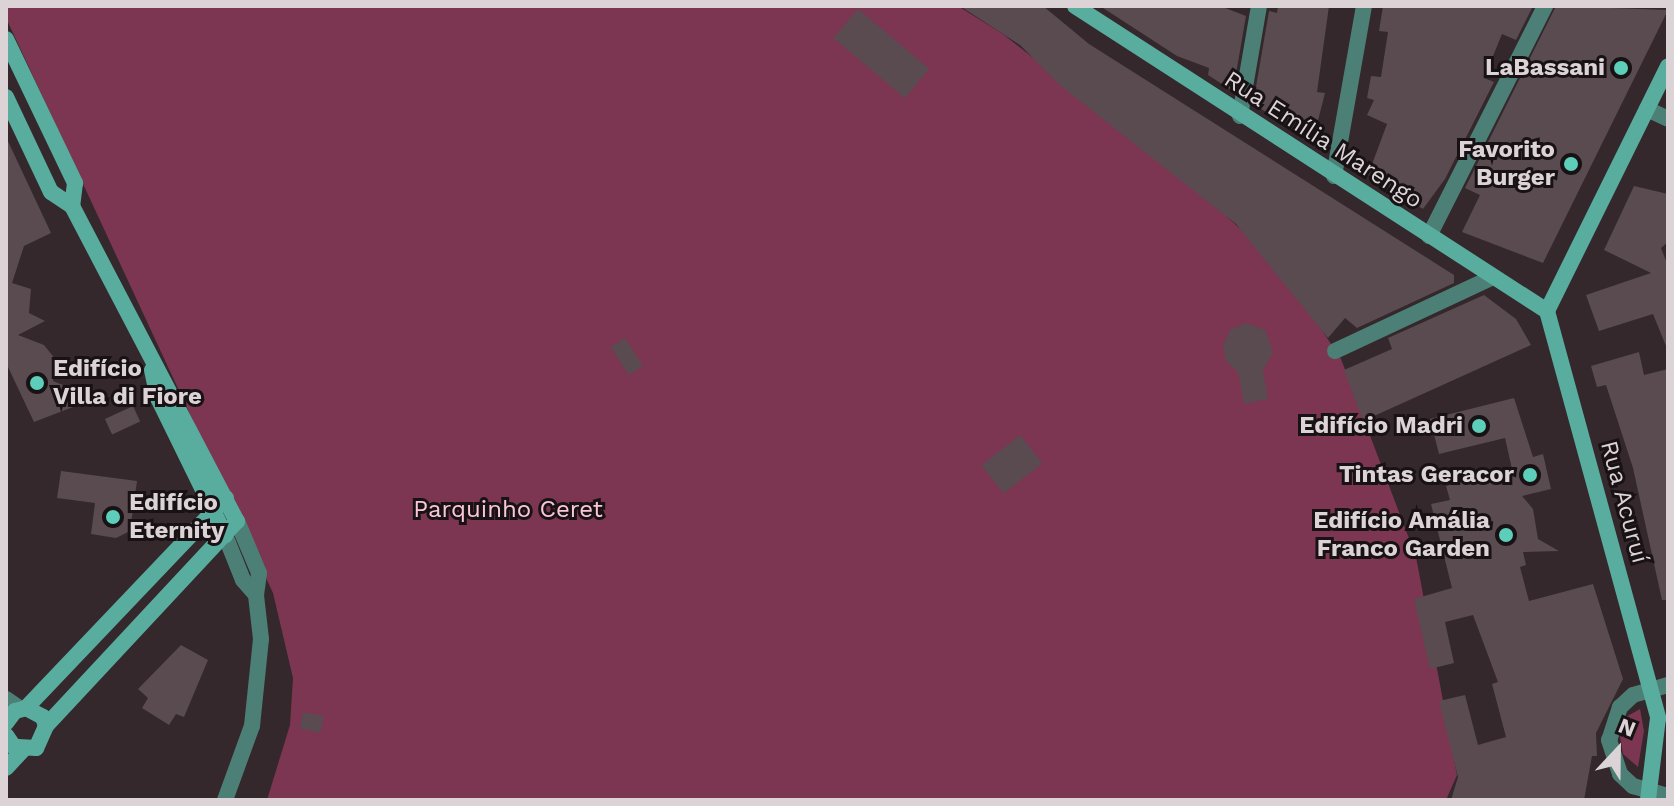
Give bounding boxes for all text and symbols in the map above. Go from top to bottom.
place label: LaBassani [1485,54,1605,82]
marker: LaBassani [1612,59,1630,77]
street label: Rua Emília Marengo [1218,65,1428,215]
place label: Favorito Burger [1458,136,1555,192]
marker: Favorito Burger [1562,155,1580,173]
place label: Edifício Villa di Fiore [53,355,202,411]
marker: Edifício Villa di Fiore [28,374,46,392]
place label: Edifício Madri [1299,412,1463,440]
marker: Edifício Madri [1470,417,1488,435]
street label: Rua Acuruí [1594,437,1654,567]
place label: Tintas Geracor [1339,461,1514,489]
marker: Tintas Geracor [1521,466,1539,484]
place label: Edifício Eternity [129,489,225,545]
park label: Parquinho Ceret [413,496,603,524]
place label: Edifício Amália Franco Garden [1313,507,1490,563]
marker: Edifício Eternity [104,508,122,526]
marker: Edifício Amália Franco Garden [1497,526,1515,544]
north arrow [1578,710,1658,790]
text: N [1615,713,1639,742]

